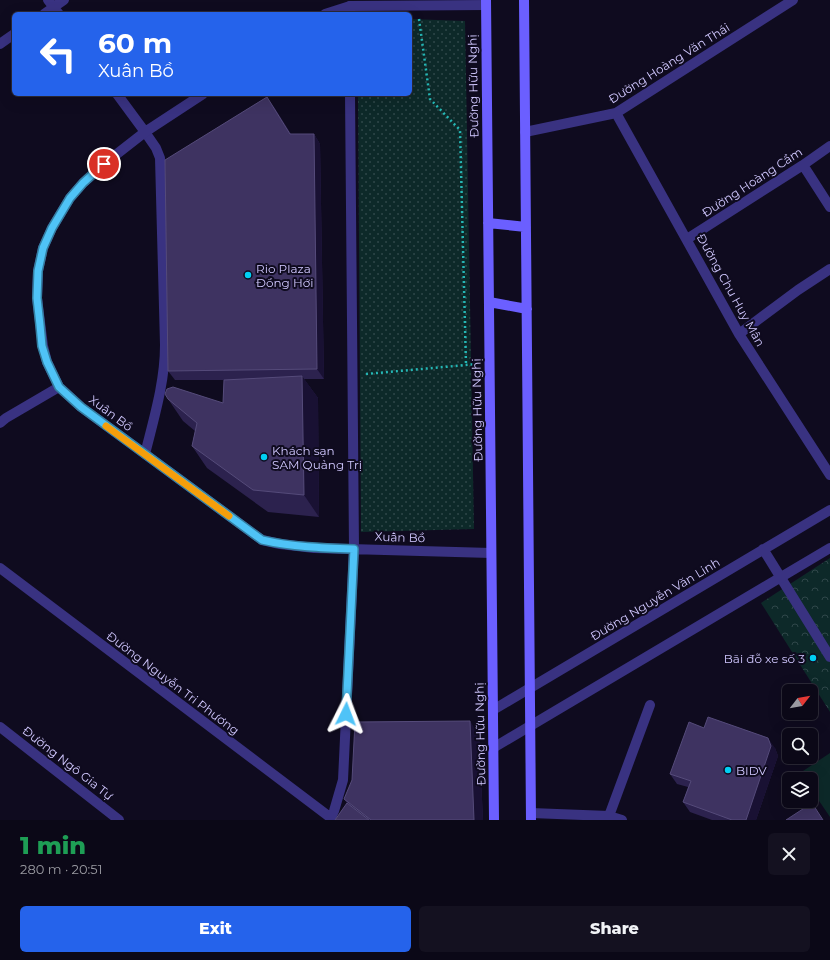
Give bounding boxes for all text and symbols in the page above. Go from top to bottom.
street label: Đường Hoàng Văn Thái [606,20,732,106]
text: 60 m [98,26,172,60]
icon: left [32,28,84,80]
street label: Đường Hữu Nghị [465,34,481,138]
text: Xuân Bồ [98,60,174,82]
street label: Đường Hoàng Cầm [699,144,805,220]
pin [87,147,121,181]
icon: arrive [93,153,115,175]
street label: Đường Chu Huy Mân [694,231,768,349]
place label: Rio Plaza Đồng Hới [256,261,313,290]
marker: Rio Plaza Đồng Hới [243,270,253,280]
street label: Đường Hữu Nghị [469,358,485,462]
street label: Xuân Bồ [86,392,136,434]
place label: Khách sạn SAM Quảng Trị [272,443,362,472]
marker: Khách sạn SAM Quảng Trị [259,452,269,462]
street label: Xuân Bồ [374,529,426,545]
street label: Đường Nguyễn Văn Linh [588,554,722,644]
street label: Đường Nguyễn Tri Phương [104,628,242,738]
place label: Bãi đỗ xe số 3 [724,651,805,666]
marker: Bãi đỗ xe số 3 [808,653,818,663]
street label: Đường Hữu Nghị [472,682,488,786]
north arrow [782,684,818,720]
map controls [782,684,818,808]
position arrow [325,693,367,735]
street label: Đường Ngô Gia Tự [20,723,116,803]
button: search [782,728,818,764]
place label: BIDV [736,763,767,778]
marker: BIDV [723,765,733,775]
button: layers [782,772,818,808]
text: 1 min [20,831,86,860]
button: close [768,833,810,875]
text: 280 m · 20:51 [20,861,102,877]
button: Exit [20,906,411,952]
button: Share [419,906,810,952]

